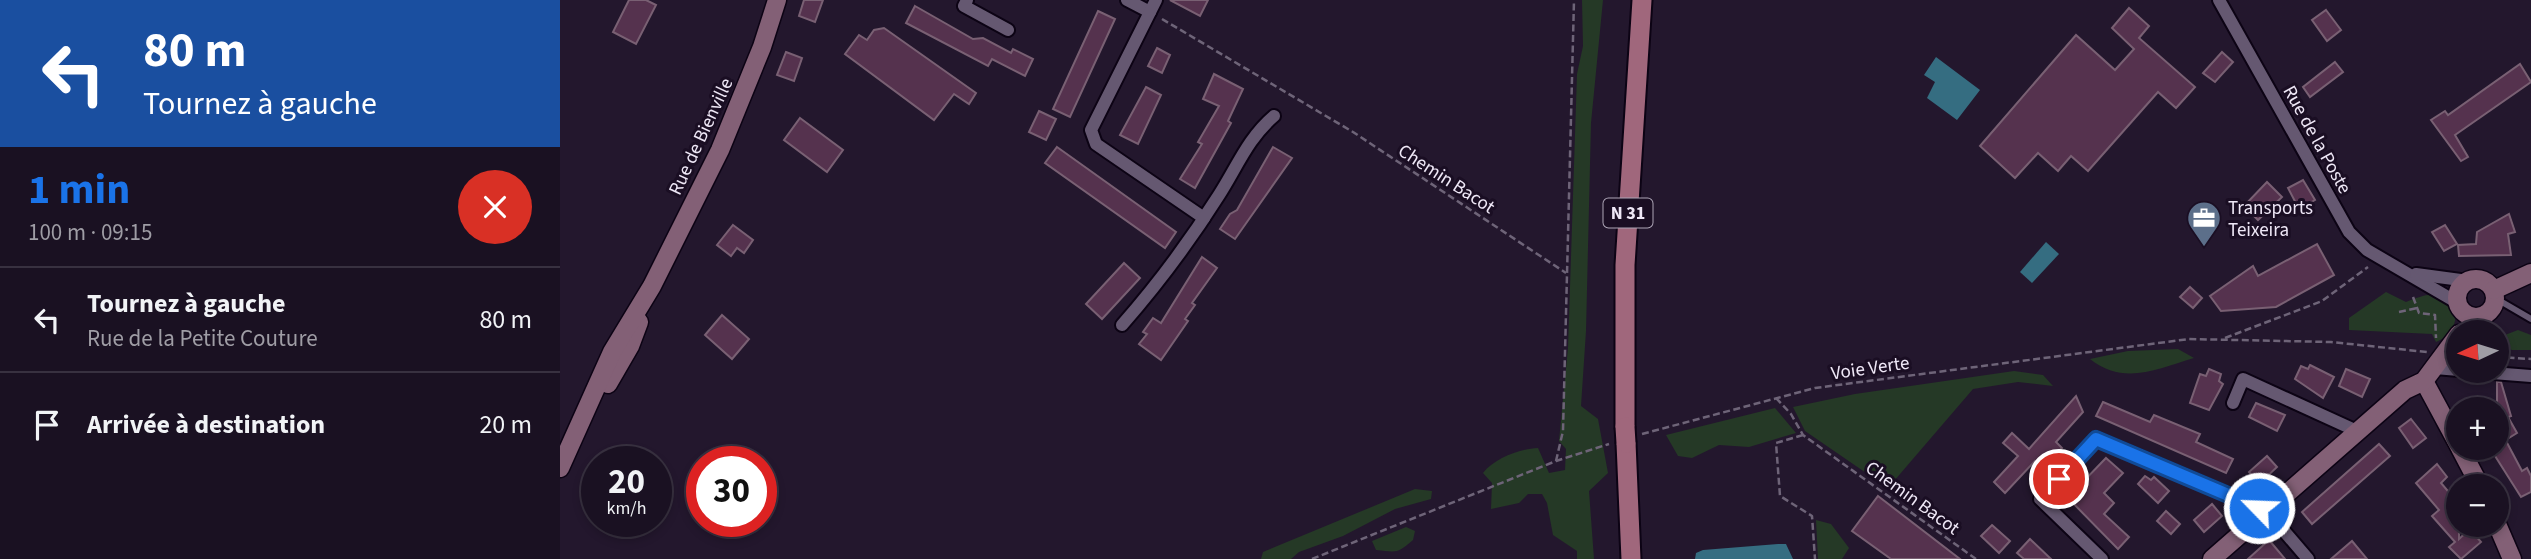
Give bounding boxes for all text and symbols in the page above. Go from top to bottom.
text: 80 m [143,16,247,86]
icon: left [28,28,119,119]
street label: Rue de Bienville [662,74,740,200]
text: Tournez à gauche [143,81,377,127]
street label: Rue de la Poste [2276,81,2358,199]
street label: Chemin Bacot [1392,138,1500,221]
text: 1 min [28,160,130,220]
button: close [458,170,532,244]
place label: Transports Teixeira [2228,195,2313,244]
road number: N 31 [1604,198,1652,228]
office icon: Transports Teixeira [2185,199,2223,248]
text: 100 m · 09:15 [28,216,152,249]
text: Tournez à gauche [87,285,286,322]
icon: left [28,301,66,339]
text: 80 m [479,301,532,338]
north arrow [2446,320,2510,383]
map controls [2446,320,2509,537]
text: Rue de la Petite Couture [87,322,318,355]
street label: Voie Verte [1829,350,1911,387]
button: + [2446,397,2509,460]
icon: arrive [28,406,66,444]
text: Arrivée à destination [87,406,325,443]
text: 20 m [479,406,532,443]
speed limit sign: 30 [686,446,777,537]
pin [2029,449,2089,509]
street label: Chemin Bacot [1859,455,1965,542]
text: 20 [608,457,645,507]
icon: arrive [2040,460,2078,498]
position arrow [2222,471,2296,545]
button: − [2446,474,2509,537]
text: km/h [607,496,646,521]

